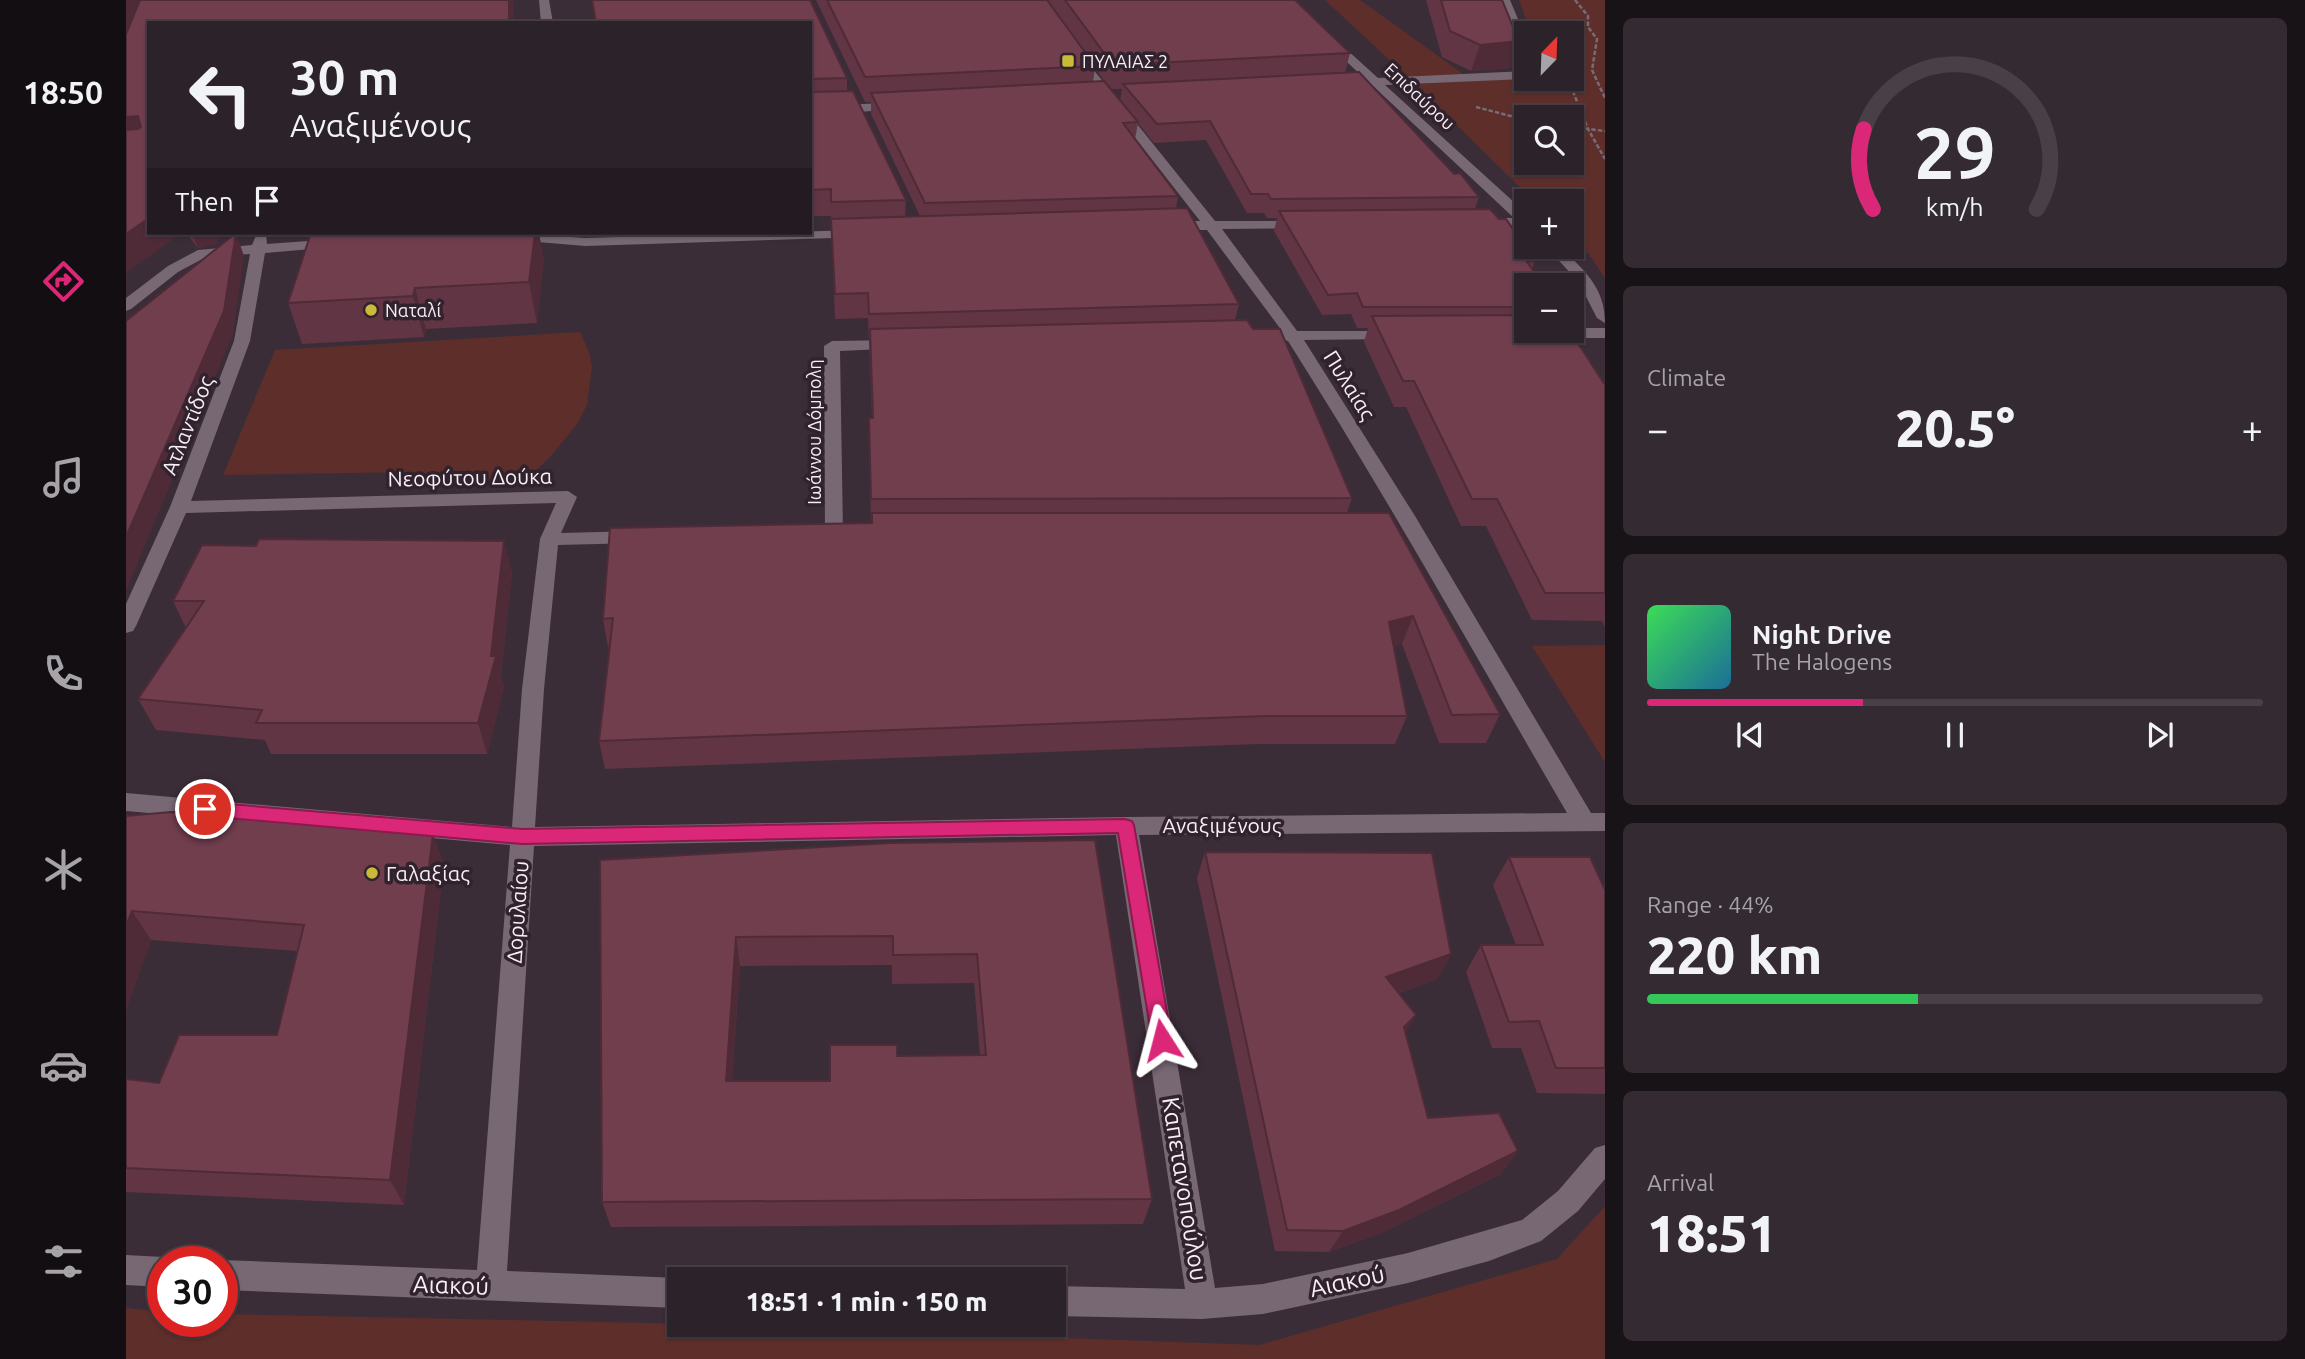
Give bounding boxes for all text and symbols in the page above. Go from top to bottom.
north arrow [1514,21,1584,91]
map controls [1514,21,1584,343]
icon: left [175,49,266,140]
text: 30 m [290,49,399,104]
place label: ΠΥΛΑΙΑΣ 2 [1082,51,1168,71]
marker: ΠΥΛΑΙΑΣ 2 [1060,53,1076,69]
street label: Επιδαύρου [1381,59,1459,133]
text: 18:50 [23,74,103,110]
button: search [1514,105,1584,175]
text: Αναξιμένους [290,107,471,143]
text: 29 [1914,111,1996,193]
icon: arrive [248,182,286,220]
text: Then [175,187,234,216]
button: + [1514,189,1584,259]
text: km/h [1926,193,1984,221]
icon: directions [39,257,88,306]
button: − [1514,273,1584,343]
place label: Ναταλί [385,300,441,320]
marker: Ναταλί [363,302,379,318]
street label: Πυλαίας [1319,346,1381,424]
street label: Ιωάννου Δόμπολη [804,359,824,505]
text: Climate [1647,365,1726,390]
street label: Ατλαντίδος [156,372,218,478]
text: 20.5° [1895,399,2015,457]
text: − [1647,408,1668,450]
text: + [2242,408,2263,450]
icon: music [39,453,88,502]
street label: Νεοφύτου Δούκα [387,464,553,490]
text: Night Drive [1752,620,1892,649]
icon: phone [39,649,88,698]
text: The Halogens [1752,649,1892,674]
icon: previous [1731,716,1769,754]
icon: pause [1936,716,1974,754]
icon: next [2141,716,2179,754]
pin [175,779,235,839]
icon: arrive [186,790,224,828]
street label: Αναξιμένους [1163,813,1282,838]
icon: climate [39,845,88,894]
street label: Δορυλαίου [501,860,533,964]
place label: Γαλαξίας [386,861,470,886]
marker: Γαλαξίας [364,865,380,881]
text: Range · 44% [1647,892,1774,917]
text: 220 km [1647,926,1822,984]
position arrow [1125,1003,1199,1077]
icon: car [39,1041,88,1090]
street label: Καπετανοπούλου [1157,1095,1213,1283]
text: Arrival [1647,1170,1714,1195]
text: 18:51 [1647,1204,1777,1262]
icon: filters [39,1237,88,1286]
speed limit sign: 30 [147,1246,238,1337]
street label: Αιακού [1307,1260,1387,1302]
street label: Αιακού [413,1270,489,1300]
text: 18:51 · 1 min · 150 m [746,1287,987,1316]

